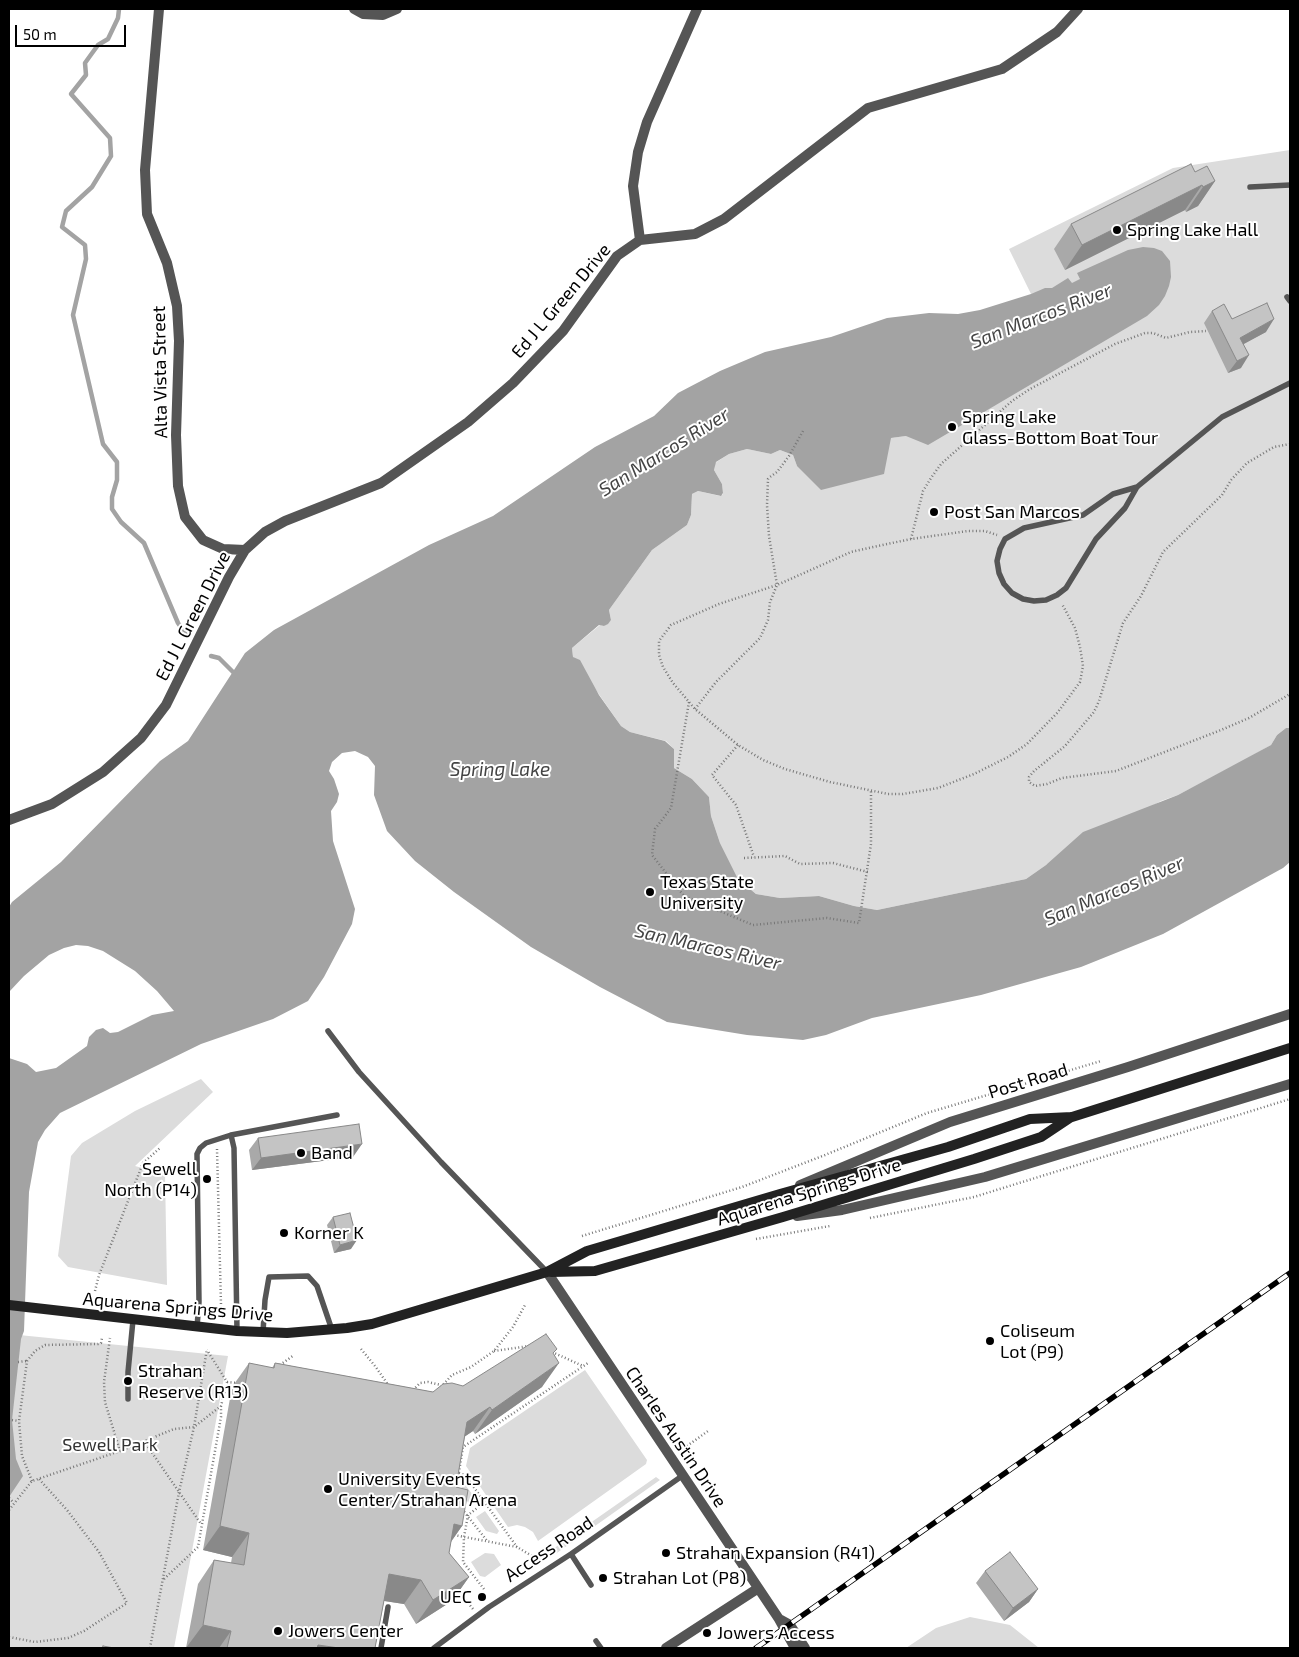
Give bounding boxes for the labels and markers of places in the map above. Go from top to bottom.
place label: Spring Lake Hall [1127,219,1258,241]
marker: Spring Lake Hall [1111,224,1123,236]
place label: Spring Lake Glass-Bottom Boat Tour [962,406,1158,448]
marker: Spring Lake Glass-Bottom Boat Tour [946,421,958,433]
place label: Post San Marcos [944,501,1080,523]
marker: Post San Marcos [928,506,940,518]
place label: Texas State University [660,871,754,914]
marker: Texas State University [644,886,656,898]
place label: Band [311,1142,353,1164]
marker: Band [295,1147,307,1159]
place label: Sewell North (P14) [104,1158,197,1200]
marker: Sewell North (P14) [201,1173,213,1185]
place label: Korner K [294,1222,364,1244]
marker: Korner K [278,1227,290,1239]
place label: Coliseum Lot (P9) [1000,1320,1075,1362]
marker: Coliseum Lot (P9) [984,1335,996,1347]
place label: Strahan Reserve (R13) [138,1360,248,1402]
marker: Strahan Reserve (R13) [122,1375,134,1387]
place label: University Events Center/Strahan Arena [338,1468,517,1510]
marker: University Events Center/Strahan Arena [322,1483,334,1495]
place label: Strahan Expansion (R41) [676,1542,875,1564]
marker: Strahan Expansion (R41) [660,1547,672,1559]
place label: Strahan Lot (P8) [613,1567,746,1589]
marker: Strahan Lot (P8) [597,1572,609,1584]
place label: UEC [440,1586,472,1608]
marker: UEC [476,1591,488,1603]
place label: Jowers Center [288,1620,403,1642]
place label: Jowers Access [717,1622,835,1644]
marker: Jowers Center [272,1625,284,1637]
marker: Jowers Access [701,1627,713,1639]

